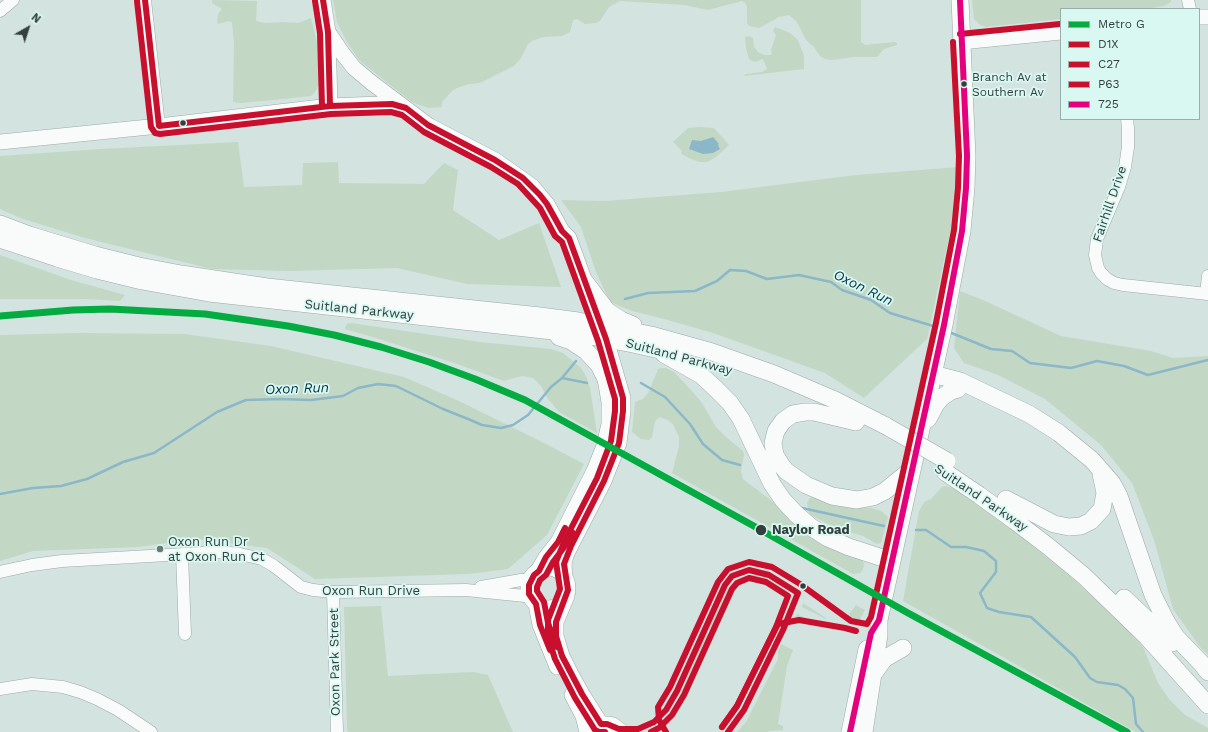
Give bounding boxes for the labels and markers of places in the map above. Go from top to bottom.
place label: Branch Av at Southern Av [972,70,1046,98]
marker: Branch Av at Southern Av [959,79,969,89]
unlabelled marker [178,118,188,128]
place label: Naylor Road [772,522,850,538]
marker: Naylor Road [754,523,768,537]
place label: Oxon Run Dr at Oxon Run Ct [168,534,265,565]
marker: Oxon Run Dr at Oxon Run Ct [155,544,165,554]
unlabelled marker [798,581,808,591]

